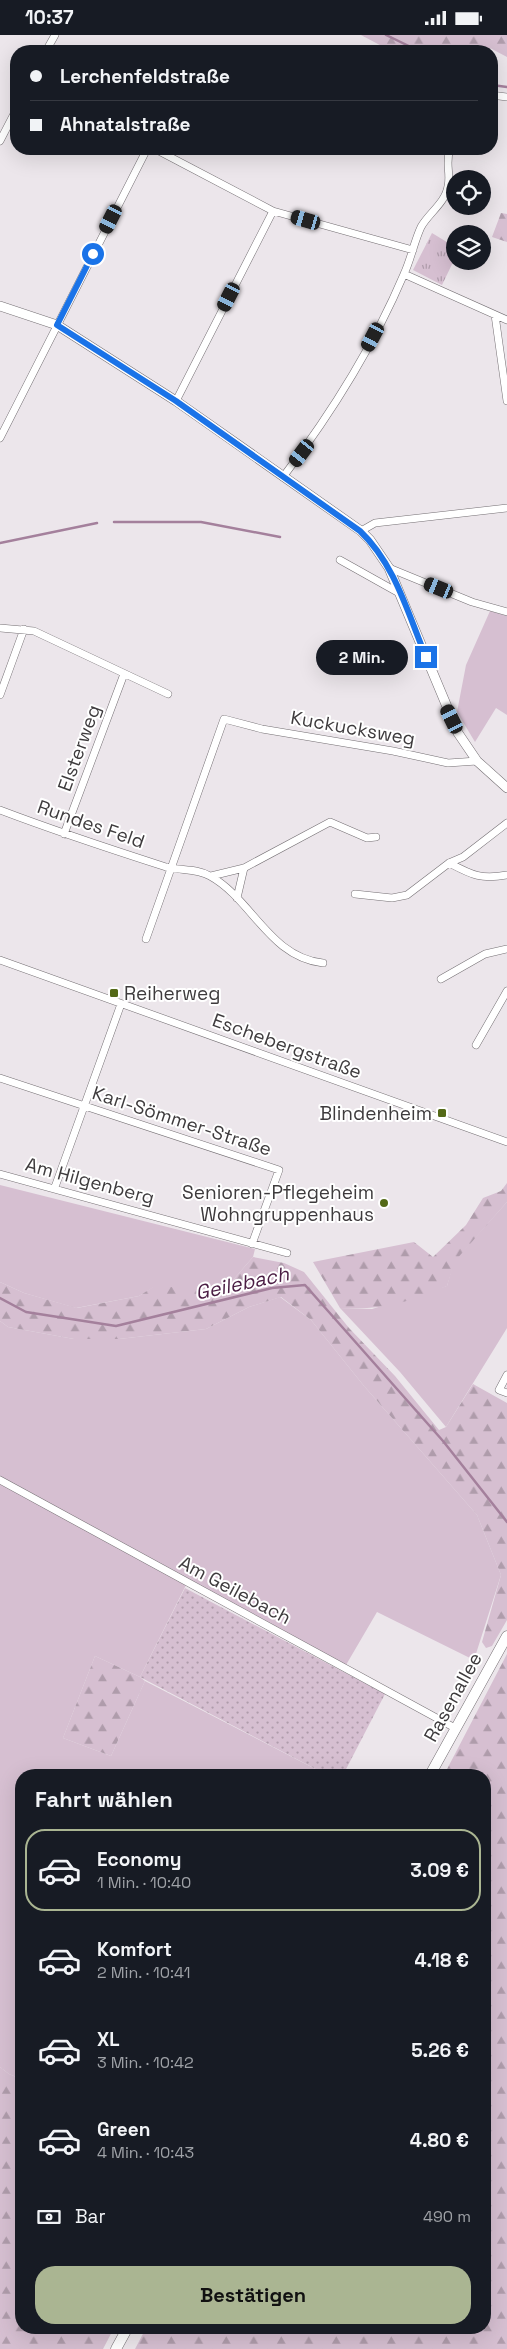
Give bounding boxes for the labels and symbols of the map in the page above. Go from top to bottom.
car [97,202,124,236]
car [289,209,322,231]
route start [82,243,104,265]
car [215,280,242,314]
car [359,320,386,354]
car [286,437,317,469]
car [422,575,455,601]
callout: 2 Min. [316,639,408,675]
route end [415,646,437,668]
street label: Elsterweg [52,701,106,795]
car [438,702,465,736]
street label: Kuckucksweg [289,705,417,751]
street label: Rundes Feld [34,794,148,854]
place label: Reiherweg [124,981,220,1006]
marker: Reiherweg [108,987,120,999]
street label: Eschebergstraße [209,1007,365,1085]
street label: Karl-Sömmer-Straße [89,1080,275,1162]
place label: Blindenheim [319,1101,432,1126]
marker: Blindenheim [436,1107,448,1119]
street label: Am Hilgenberg [23,1152,157,1210]
place label: Senioren-Pflegeheim Wohngruppenhaus [182,1180,374,1227]
marker: Senioren-Pflegeheim Wohngruppenhaus [378,1197,390,1209]
water label: Geilebach [193,1260,292,1306]
street label: Am Geilebach [175,1550,295,1630]
street label: Rasenallee [418,1648,488,1746]

